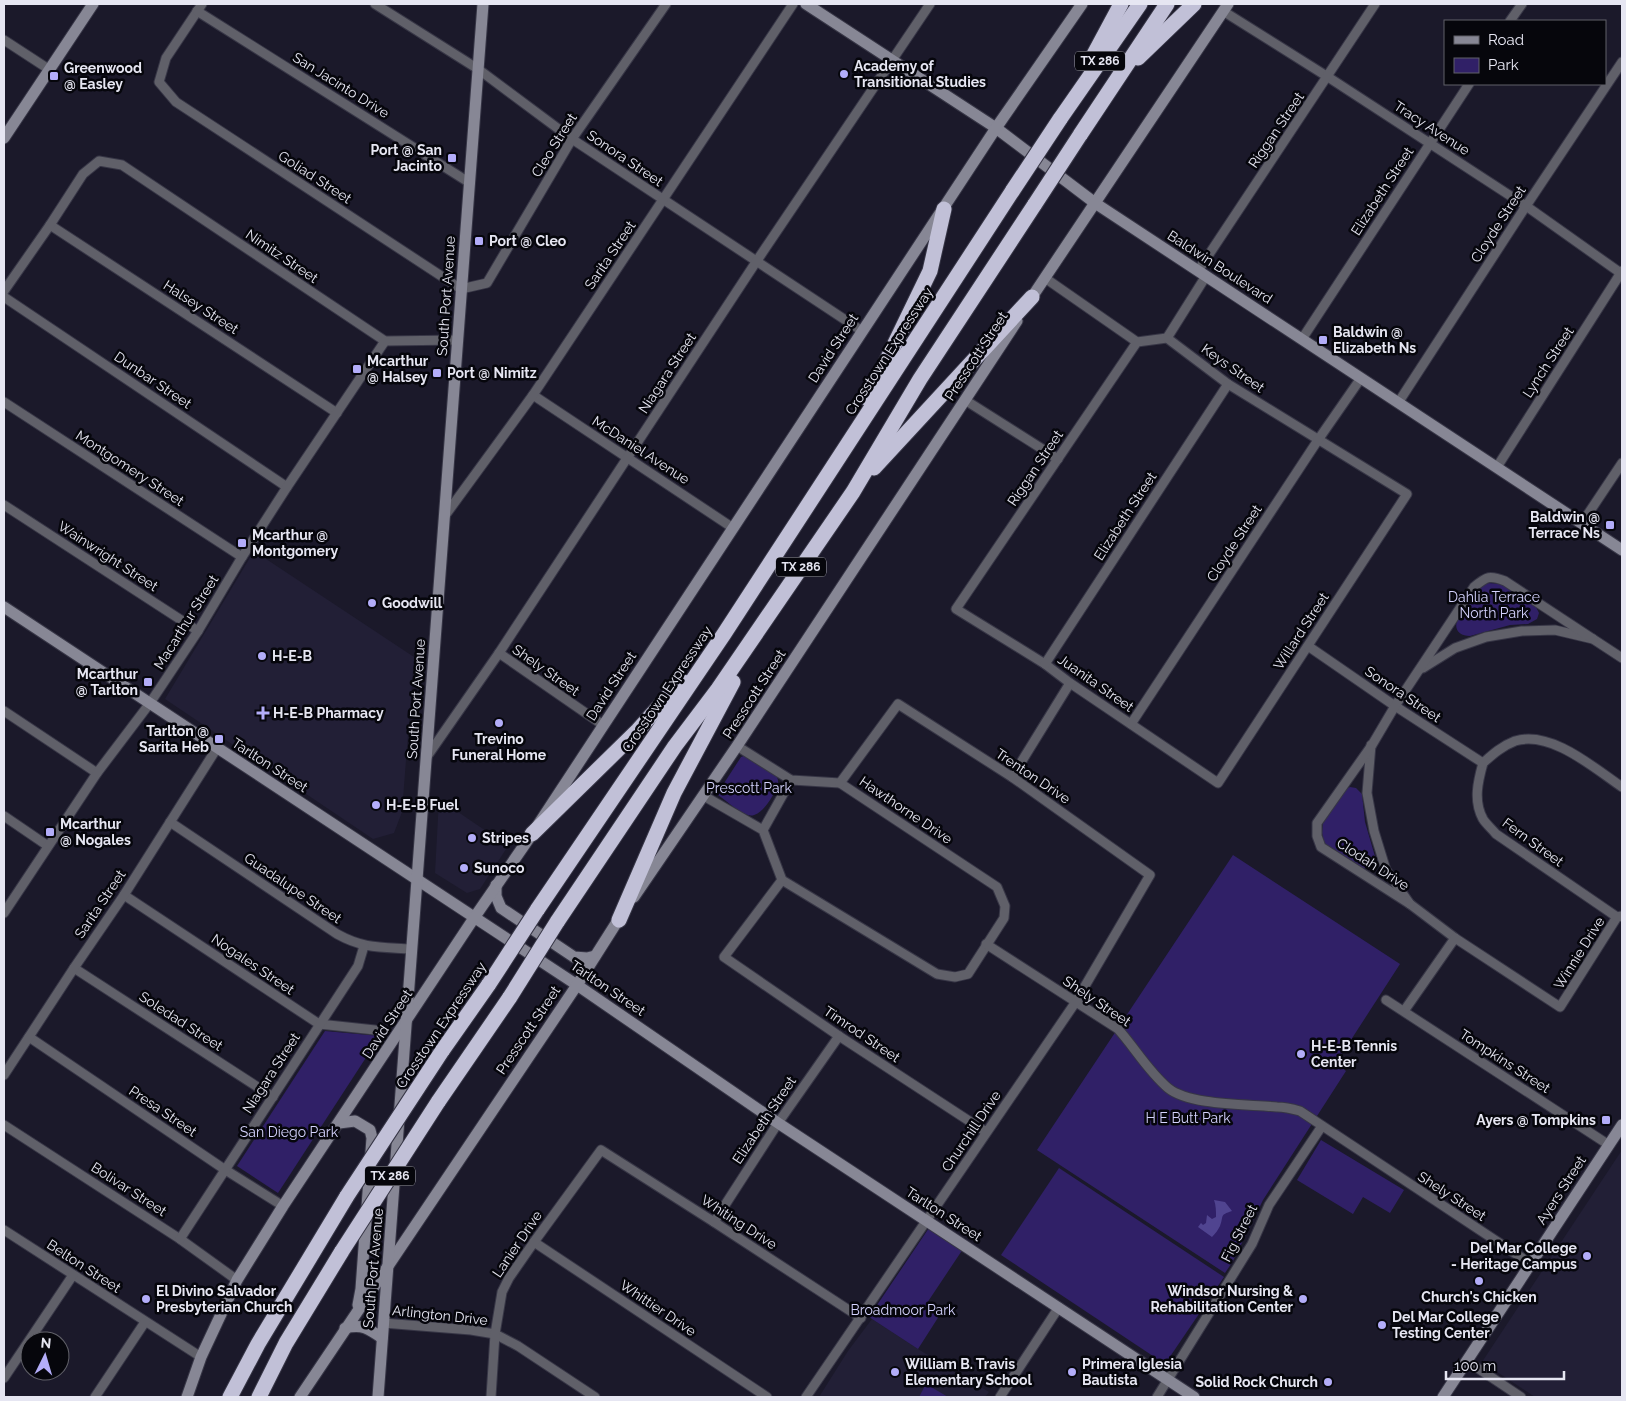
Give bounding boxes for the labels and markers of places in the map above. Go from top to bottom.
place label: Academy of Transitional Studies [854,58,986,90]
place label: Greenwood @ Easley [64,60,142,92]
marker: Academy of Transitional Studies [838,68,850,80]
marker: Greenwood @ Easley [48,70,60,82]
place label: Port @ San Jacinto [371,142,443,174]
marker: Port @ San Jacinto [446,152,458,164]
place label: Port @ Cleo [489,233,567,249]
marker: Port @ Cleo [473,235,485,247]
place label: Baldwin @ Elizabeth Ns [1333,324,1416,356]
marker: Baldwin @ Elizabeth Ns [1317,334,1329,346]
place label: Mcarthur @ Halsey [367,353,429,385]
marker: Mcarthur @ Halsey [351,363,363,375]
place label: Port @ Nimitz [447,365,537,381]
marker: Port @ Nimitz [431,367,443,379]
place label: Baldwin @ Terrace Ns [1528,509,1600,541]
marker: Baldwin @ Terrace Ns [1604,519,1616,531]
place label: Mcarthur @ Montgomery [252,527,338,559]
marker: Mcarthur @ Montgomery [236,537,248,549]
place label: Goodwill [382,595,443,611]
marker: Goodwill [366,597,378,609]
place label: H-E-B [272,648,313,664]
marker: H-E-B [256,650,268,662]
place label: Mcarthur @ Tarlton [76,666,139,698]
marker: Mcarthur @ Tarlton [142,676,154,688]
place label: H-E-B Pharmacy [273,705,384,721]
marker: H-E-B Pharmacy [257,707,269,719]
marker: Trevino Funeral Home [493,717,505,729]
place label: Tarlton @ Sarita Heb [139,723,209,755]
place label: Trevino Funeral Home [452,731,547,763]
marker: Tarlton @ Sarita Heb [213,733,225,745]
place label: H-E-B Fuel [386,797,459,813]
marker: H-E-B Fuel [370,799,382,811]
place label: Mcarthur @ Nogales [60,816,131,848]
marker: Mcarthur @ Nogales [44,826,56,838]
place label: Stripes [482,830,529,846]
marker: Stripes [466,832,478,844]
place label: Sunoco [474,860,525,876]
marker: Sunoco [458,862,470,874]
place label: H-E-B Tennis Center [1311,1038,1397,1070]
marker: H-E-B Tennis Center [1295,1048,1307,1060]
place label: Ayers @ Tompkins [1476,1112,1596,1128]
marker: Ayers @ Tompkins [1600,1114,1612,1126]
place label: Del Mar College - Heritage Campus [1451,1240,1578,1272]
marker: Del Mar College - Heritage Campus [1581,1250,1593,1262]
marker: Church's Chicken [1473,1275,1485,1287]
place label: El Divino Salvador Presbyterian Church [156,1283,293,1315]
place label: Windsor Nursing & Rehabilitation Center [1151,1283,1294,1315]
place label: Church's Chicken [1421,1289,1537,1305]
marker: El Divino Salvador Presbyterian Church [140,1293,152,1305]
marker: Windsor Nursing & Rehabilitation Center [1297,1293,1309,1305]
place label: Del Mar College Testing Center [1392,1309,1500,1341]
marker: Del Mar College Testing Center [1376,1319,1388,1331]
place label: William B. Travis Elementary School [905,1356,1033,1388]
place label: Primera Iglesia Bautista [1082,1356,1182,1388]
marker: William B. Travis Elementary School [889,1366,901,1378]
marker: Primera Iglesia Bautista [1066,1366,1078,1378]
place label: Solid Rock Church [1196,1374,1318,1390]
marker: Solid Rock Church [1322,1376,1334,1388]

